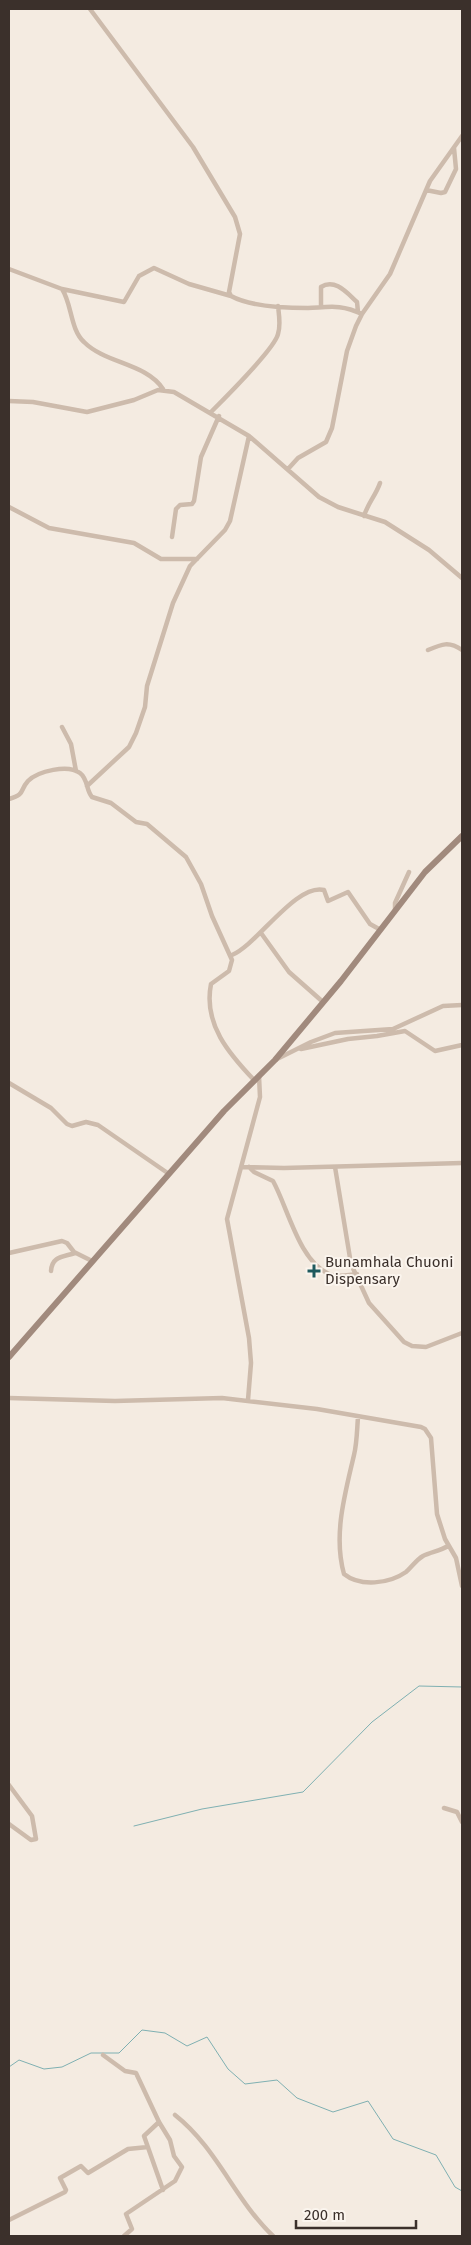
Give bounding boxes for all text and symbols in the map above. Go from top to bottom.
place label: Bunamhala Chuoni Dispensary [325,1253,453,1288]
marker: Bunamhala Chuoni Dispensary [307,1264,321,1278]
scale bar [296,2198,416,2230]
text: 200 m [304,2206,345,2224]

